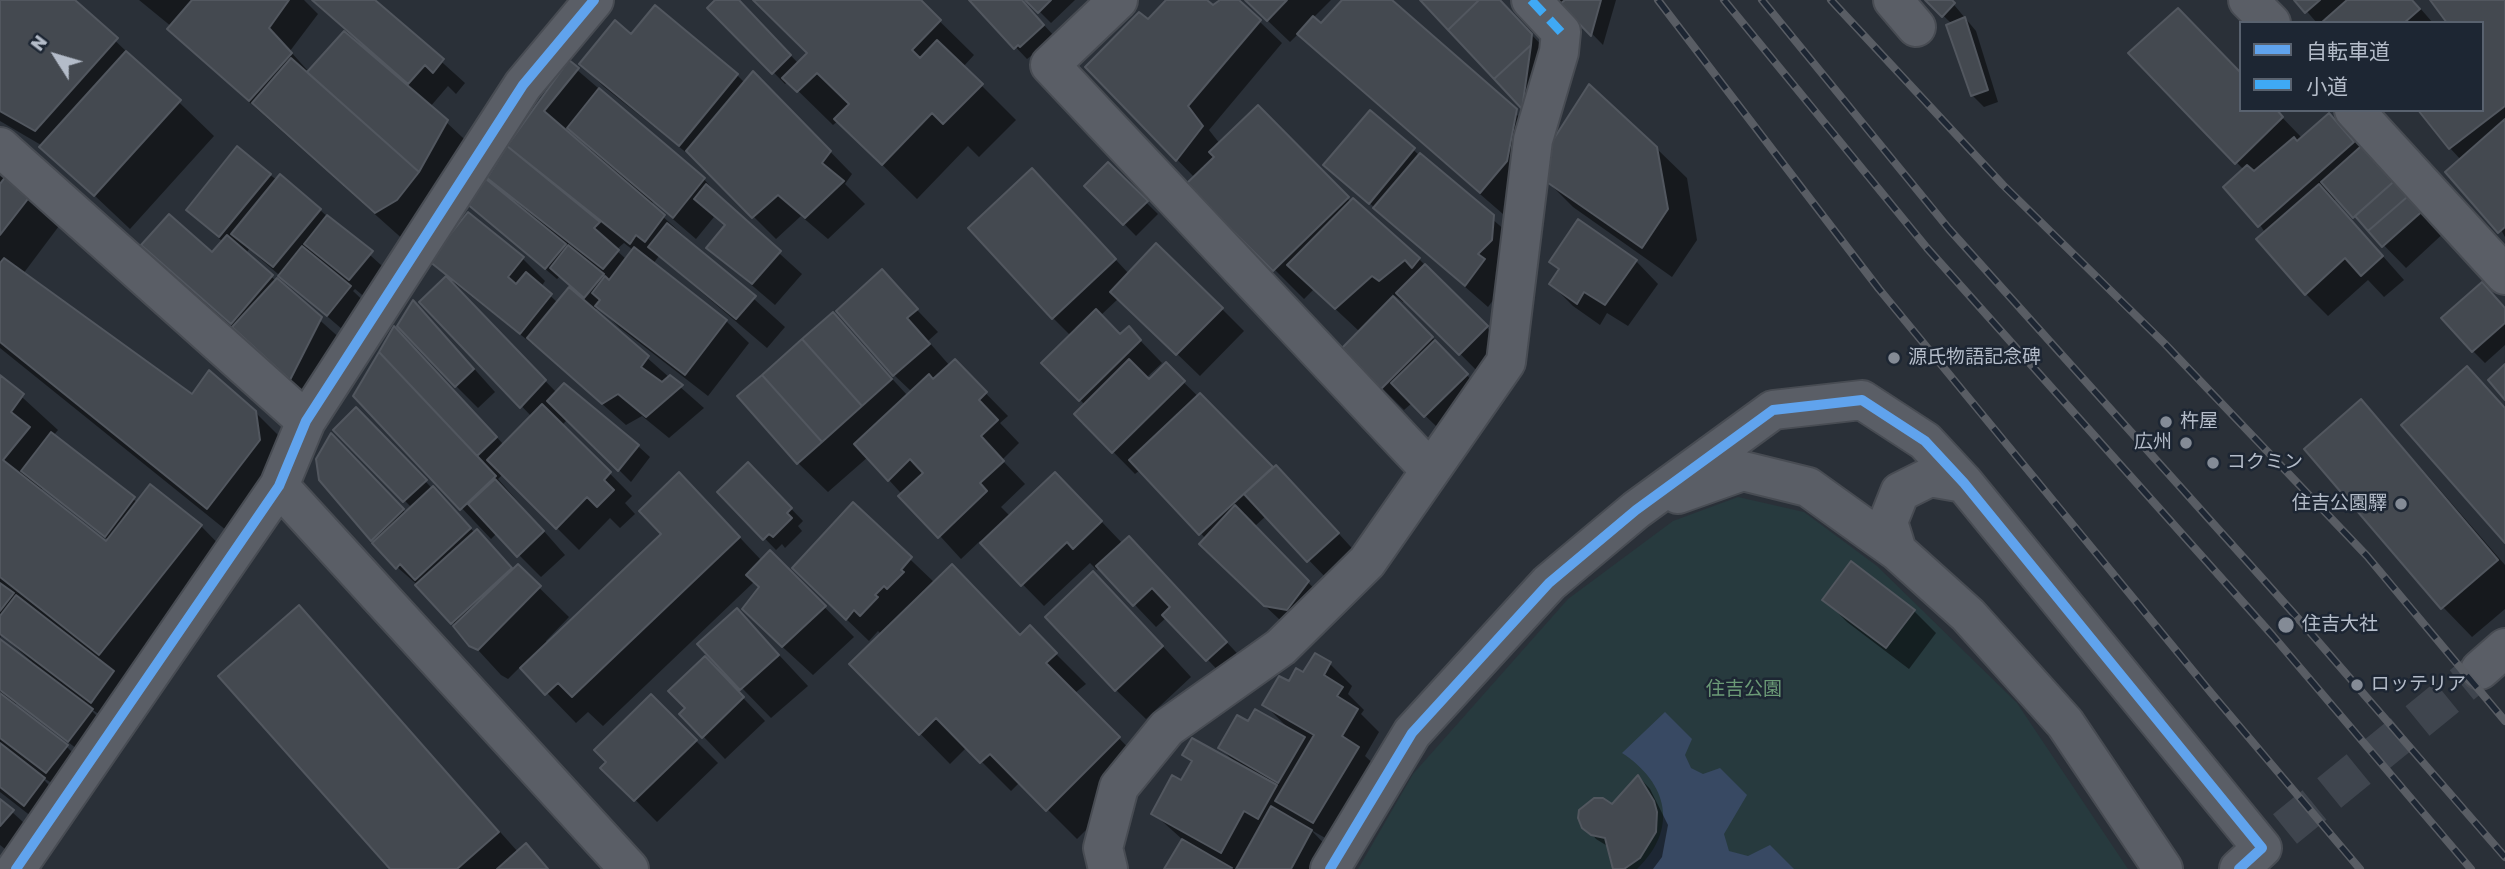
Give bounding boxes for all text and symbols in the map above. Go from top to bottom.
north arrow [21,21,91,91]
legend [2239,21,2484,112]
text: N [26,31,52,55]
text: 自転車道 [2306,39,2390,64]
text: 小道 [2306,74,2348,99]
place label: 源氏物語記念碑 [1908,347,2041,369]
marker: 源氏物語記念碑 [1886,350,1902,366]
place label: 杵屋 [2180,411,2218,433]
marker: 杵屋 [2158,414,2174,430]
place label: 広州 [2134,432,2172,454]
marker: 広州 [2178,435,2194,451]
place label: コクミン [2227,452,2303,474]
marker: コクミン [2205,455,2221,471]
place label: 住吉公園驛 [2292,493,2387,515]
marker: 住吉公園驛 [2393,496,2409,512]
place label: 住吉大社 [2302,614,2378,636]
marker: 住吉大社 [2276,615,2296,635]
place label: ロッテリア [2371,674,2466,696]
marker: ロッテリア [2349,677,2365,693]
park label: 住吉公園 [1706,679,1782,701]

